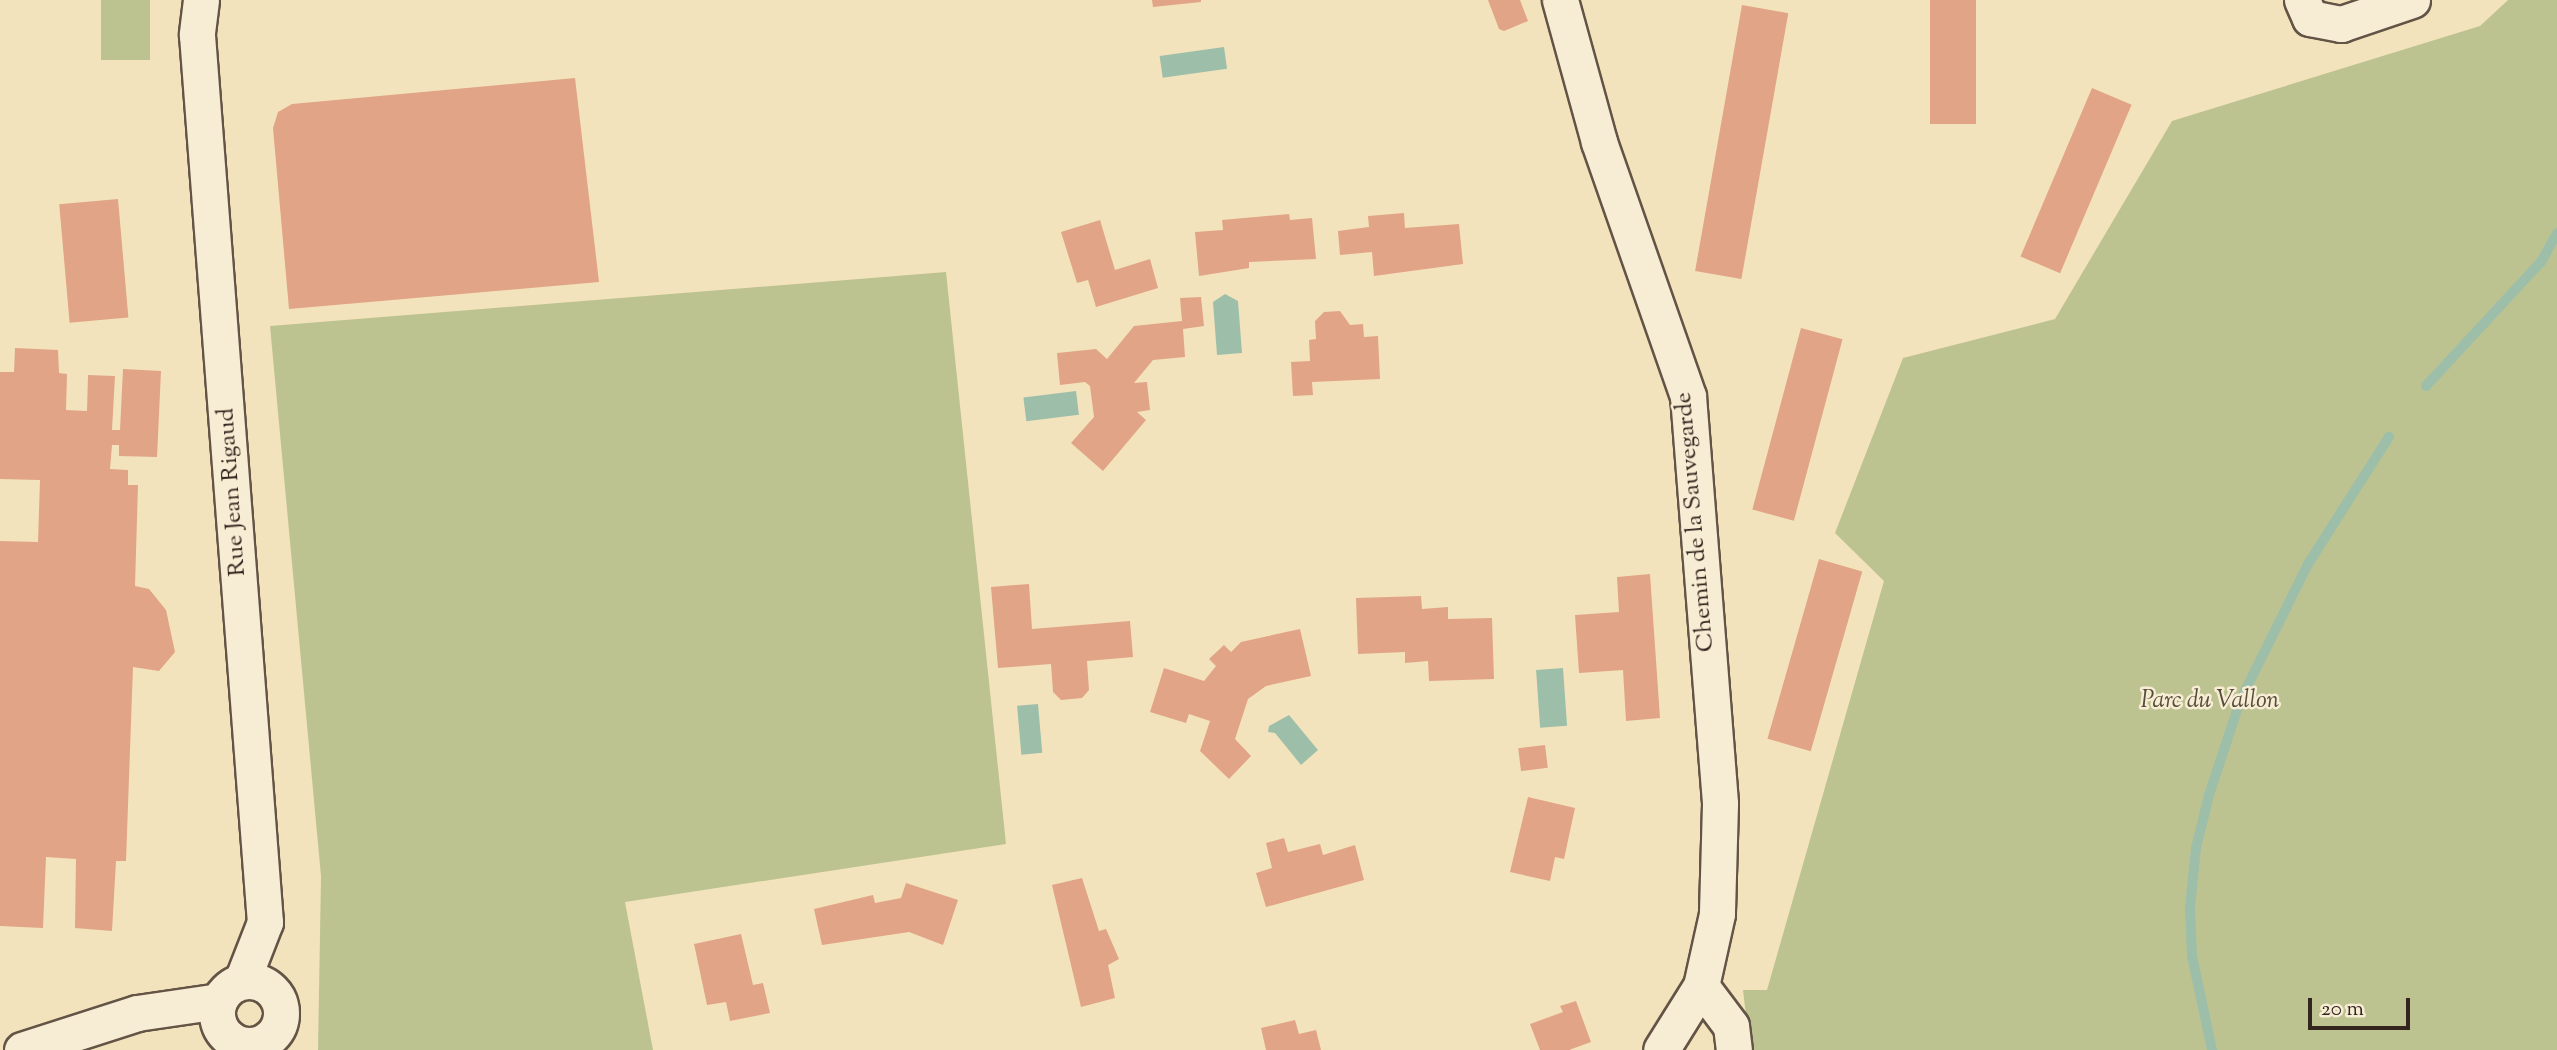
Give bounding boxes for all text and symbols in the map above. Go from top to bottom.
street label: Chemin de la Sauvegarde [1670,391,1722,653]
street label: Rue Jean Rigaud [213,407,253,577]
park label: Parc du Vallon [2141,688,2279,716]
scale bar [2312,984,2414,1028]
text: 20 m [2321,995,2364,1025]

